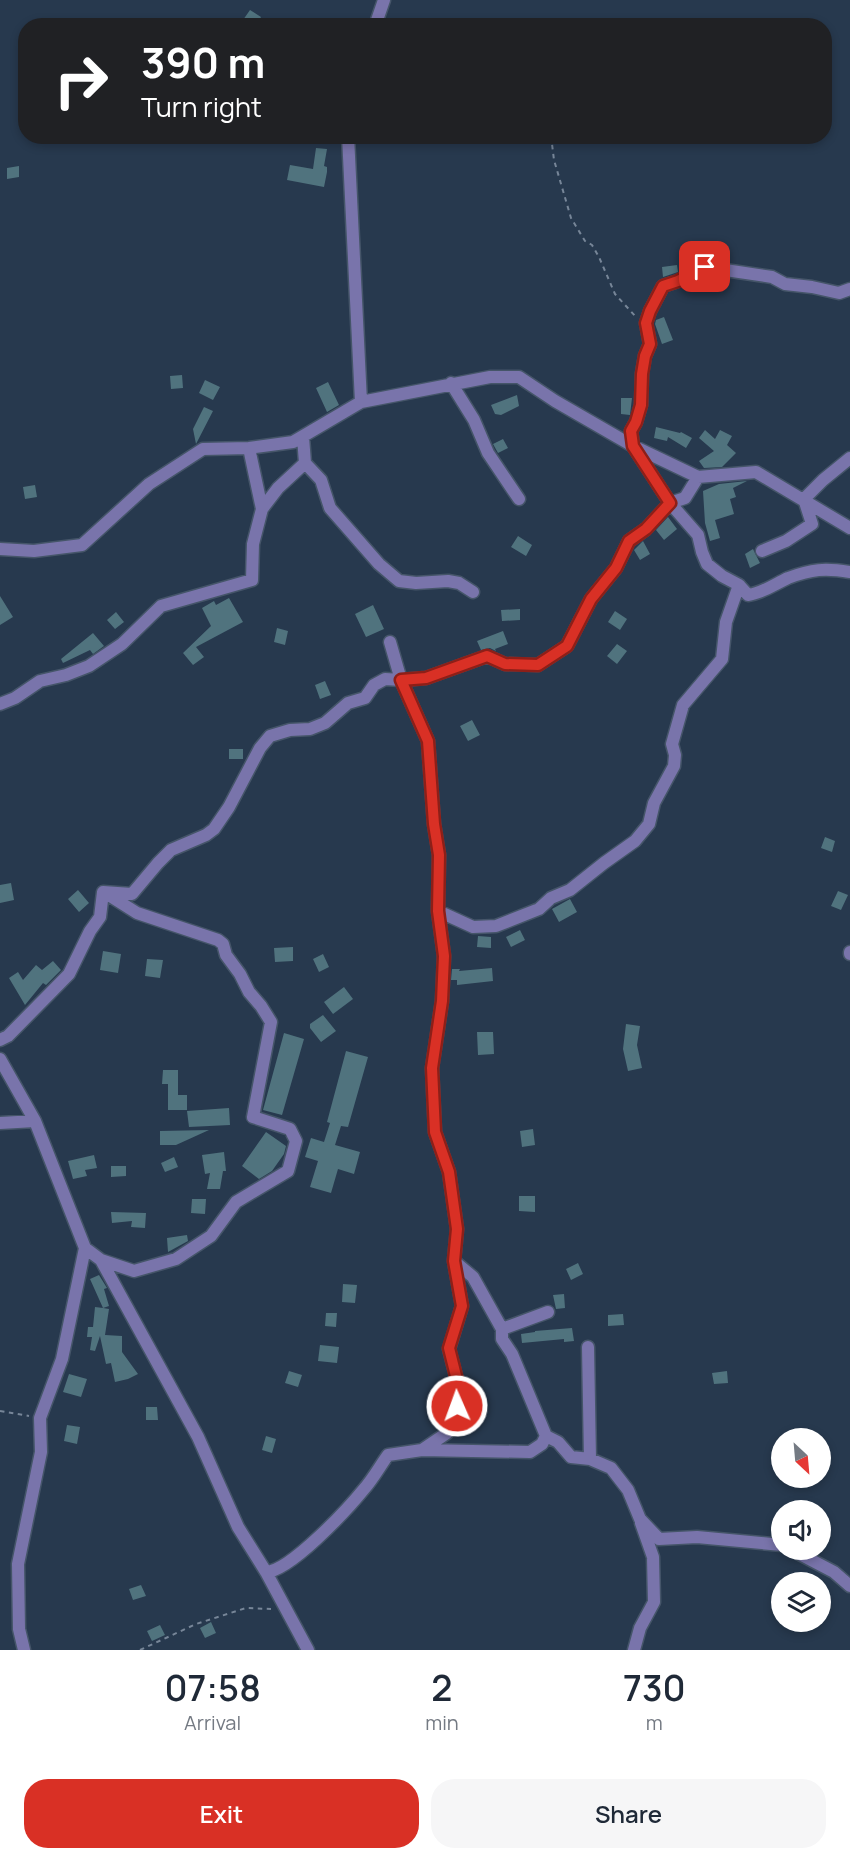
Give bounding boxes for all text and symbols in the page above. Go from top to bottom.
text: 390 m [141,33,265,91]
icon: right [42,42,120,120]
text: Turn right [141,88,262,125]
pin [679,241,730,292]
icon: arrive [688,250,721,283]
position arrow [425,1374,489,1438]
north arrow [771,1428,831,1488]
map controls [771,1428,831,1632]
button: sound [771,1500,831,1560]
button: layers [771,1572,831,1632]
text: 07:58 [164,1663,261,1712]
text: 2 [431,1663,453,1712]
text: 730 [623,1663,686,1712]
text: Arrival [184,1709,241,1736]
text: min [425,1709,459,1736]
text: m [646,1709,663,1736]
button: Exit [24,1779,419,1848]
button: Share [431,1779,826,1848]

